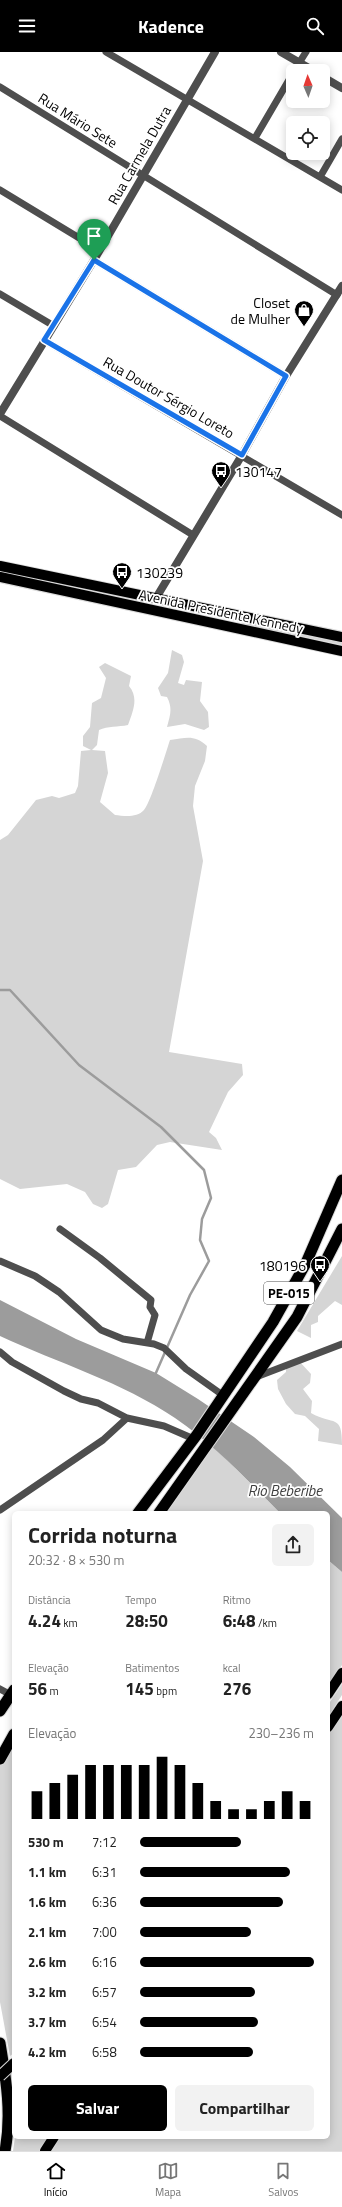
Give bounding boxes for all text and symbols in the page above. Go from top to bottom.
text: Kadence [138,13,204,40]
icon: menu [16,15,38,37]
icon: search [304,15,326,37]
north arrow [286,64,330,108]
map controls [286,64,330,160]
street label: Rua Mário Sete [34,87,122,153]
street label: Rua Carmela Dutra [102,102,176,208]
button: locate [286,116,330,160]
pin [77,219,111,260]
icon: arrive [83,225,105,247]
place label: Closet de Mulher [231,292,290,329]
shop icon: Closet de Mulher [293,299,315,327]
street label: Rua Doutor Sérgio Loreto [99,351,239,443]
bus stop icon: 130147 [210,460,232,488]
place label: 130147 [235,461,282,482]
bus stop icon: 130239 [111,561,133,589]
place label: 130239 [136,562,183,583]
street label: Avenida Presidente Kennedy [137,583,305,639]
bus stop icon: 180196 [309,1254,331,1282]
place label: 180196 [259,1255,306,1276]
road number: PE-015 [264,1282,314,1304]
water label: Rio Beberibe [248,1479,323,1502]
text: Corrida noturna [28,1518,177,1552]
button: share [272,1524,314,1566]
text: 20:32 · 8 × 530 m [28,1550,124,1570]
text: Distância [28,1592,71,1608]
text: Tempo [125,1592,156,1608]
text: Ritmo [223,1592,251,1608]
text: 4.24 [28,1608,61,1634]
text: 28:50 [125,1608,168,1634]
text: 6:48 [223,1608,256,1634]
text: km [61,1615,78,1631]
text: /km [256,1615,277,1631]
text: Elevação [28,1660,69,1676]
text: Batimentos [125,1660,179,1676]
text: kcal [223,1660,241,1676]
text: 56 [28,1676,47,1702]
text: 145 [125,1676,154,1702]
text: 276 [223,1676,251,1702]
text: m [47,1683,59,1699]
text: bpm [154,1683,177,1699]
text: Elevação [28,1723,76,1743]
text: 230–236 m [248,1723,314,1743]
text: 530 m [28,1832,64,1852]
text: 7:12 [92,1832,117,1852]
text: 1.1 km [28,1862,66,1882]
text: 6:31 [92,1862,117,1882]
text: 1.6 km [28,1892,66,1912]
text: 6:36 [92,1892,117,1912]
text: 2.1 km [28,1922,66,1942]
text: 7:00 [92,1922,117,1942]
text: 2.6 km [28,1952,66,1972]
text: 6:16 [92,1952,117,1972]
text: 3.2 km [28,1982,66,2002]
text: 6:57 [92,1982,117,2002]
text: 3.7 km [28,2012,66,2032]
text: 6:54 [92,2012,117,2032]
text: 4.2 km [28,2042,66,2062]
text: 6:58 [92,2042,117,2062]
button: Salvar [28,2085,167,2131]
button: Compartilhar [175,2085,314,2131]
tab: Início [44,2160,68,2200]
tab: Mapa [155,2160,181,2200]
tab: Salvos [268,2160,298,2200]

